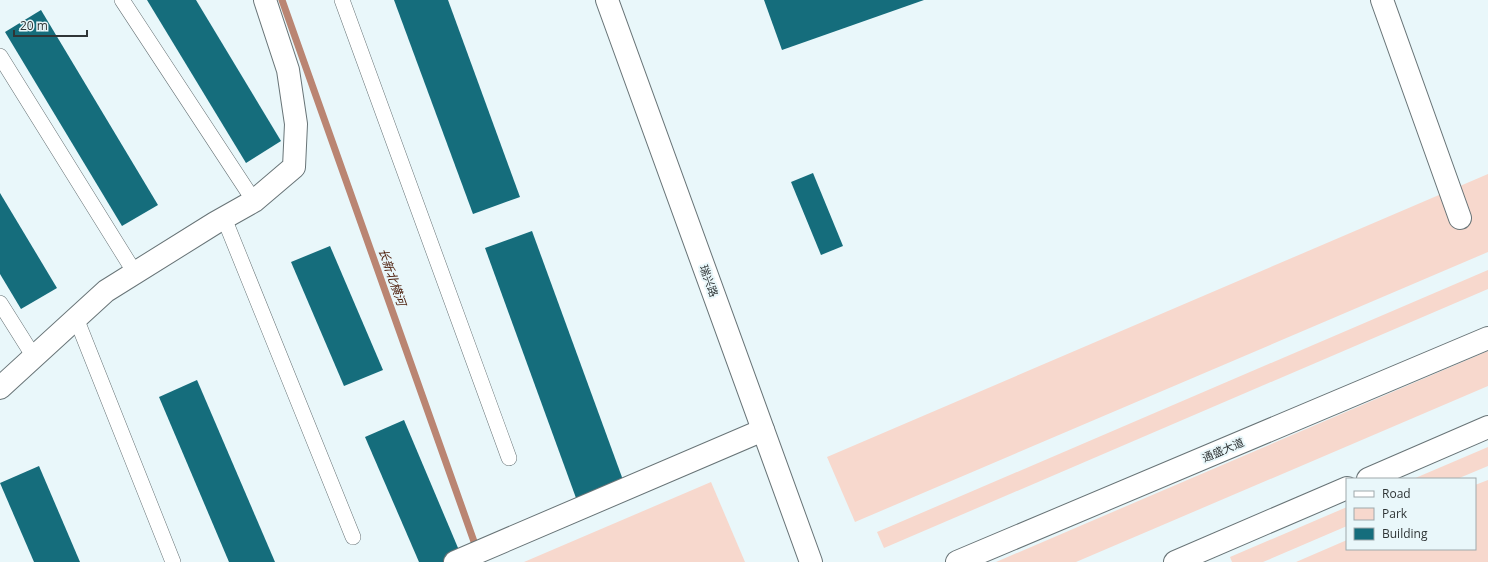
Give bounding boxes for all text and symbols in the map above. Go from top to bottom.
scale bar [14,12,87,38]
text: 20 m [20,17,48,34]
water label: 长新北横河 [375,246,411,310]
street label: 瑞兴路 [697,263,722,299]
street label: 通盛大道 [1200,434,1246,465]
legend [1346,478,1476,550]
text: Road [1382,485,1411,502]
text: Park [1382,505,1408,522]
text: Building [1382,525,1428,542]

